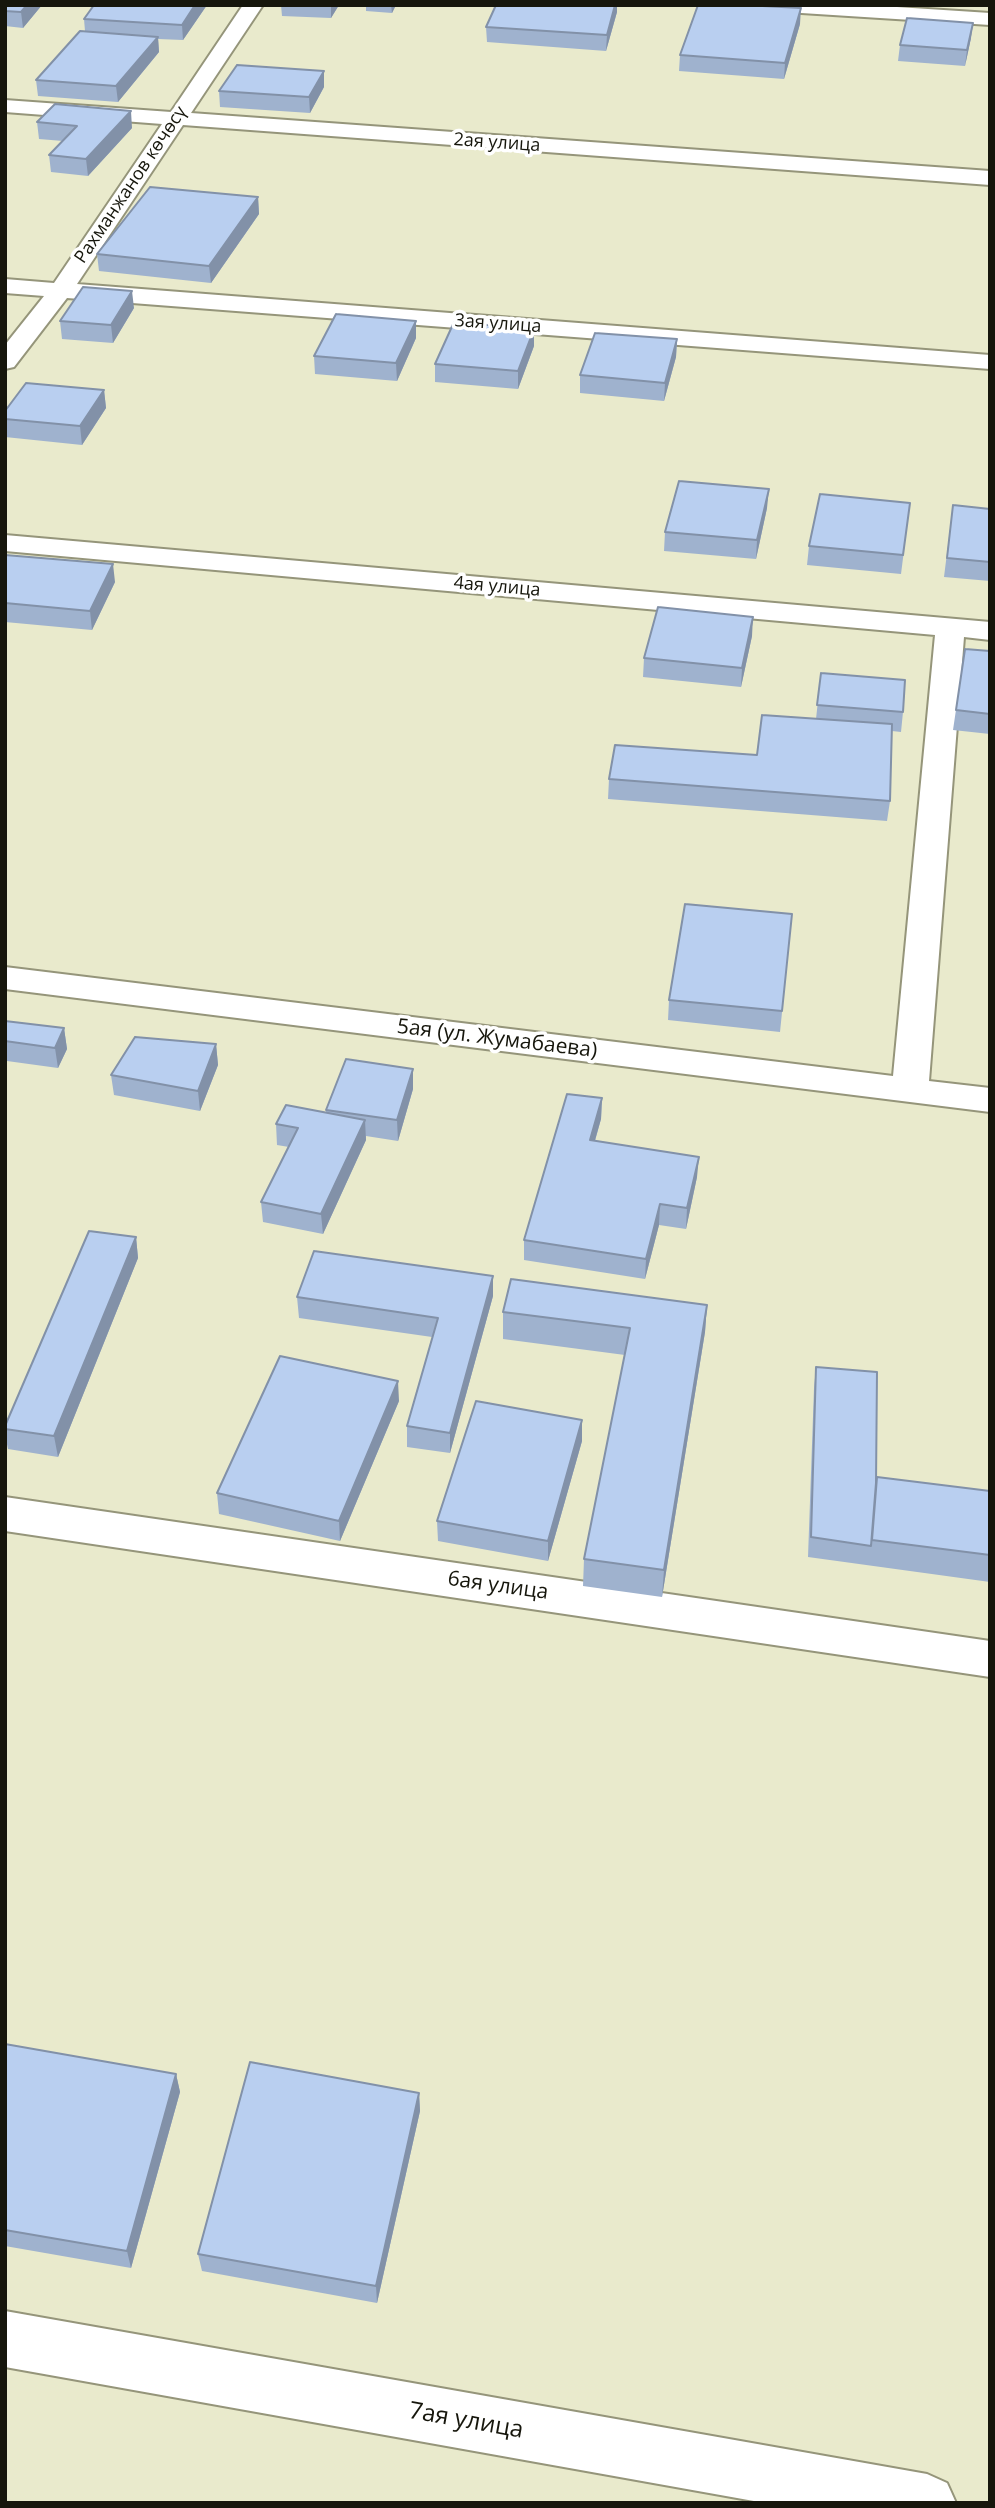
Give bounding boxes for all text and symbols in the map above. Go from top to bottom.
street label: Рахманжанов көчөсү [70,102,192,268]
street label: 2ая улица [453,129,541,157]
street label: 3ая улица [454,310,542,338]
street label: 4ая улица [453,572,541,602]
street label: 5ая (ул. Жумабаева) [395,1014,599,1064]
street label: 6ая улица [446,1566,550,1606]
street label: 7ая улица [406,2397,526,2445]

